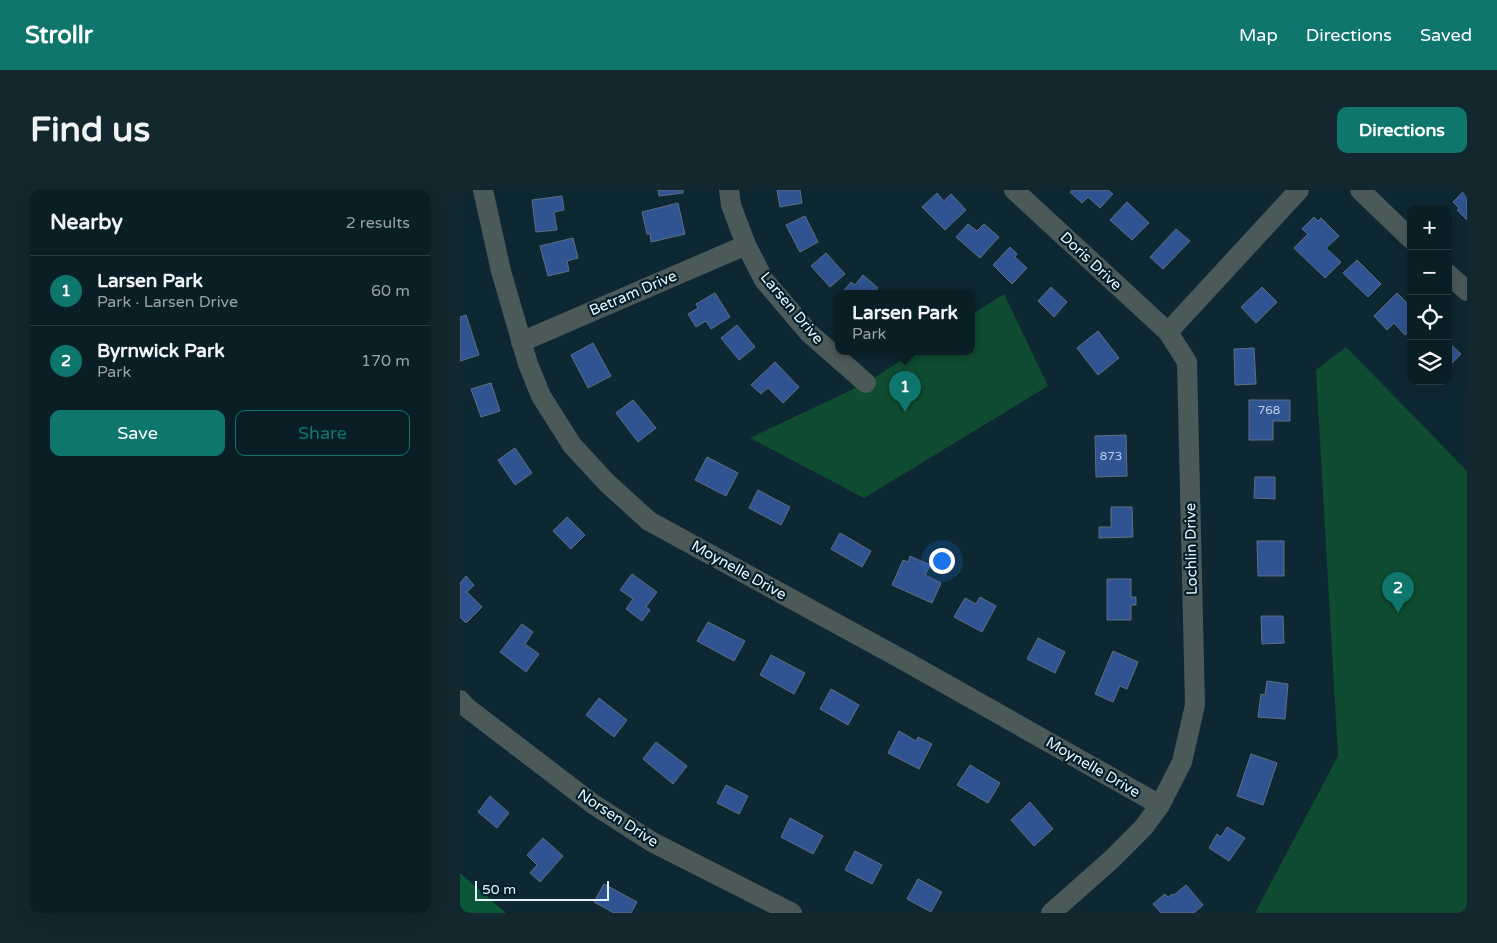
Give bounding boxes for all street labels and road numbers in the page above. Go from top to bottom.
street label: Doris Drive [1056,228,1126,294]
street label: Betram Drive [587,266,679,320]
street label: Larsen Drive [757,268,827,348]
street label: Lochlin Drive [1181,503,1201,595]
street label: Moynelle Drive [688,536,790,604]
street label: Moynelle Drive [1043,733,1143,801]
street label: Norsen Drive [574,785,662,851]

